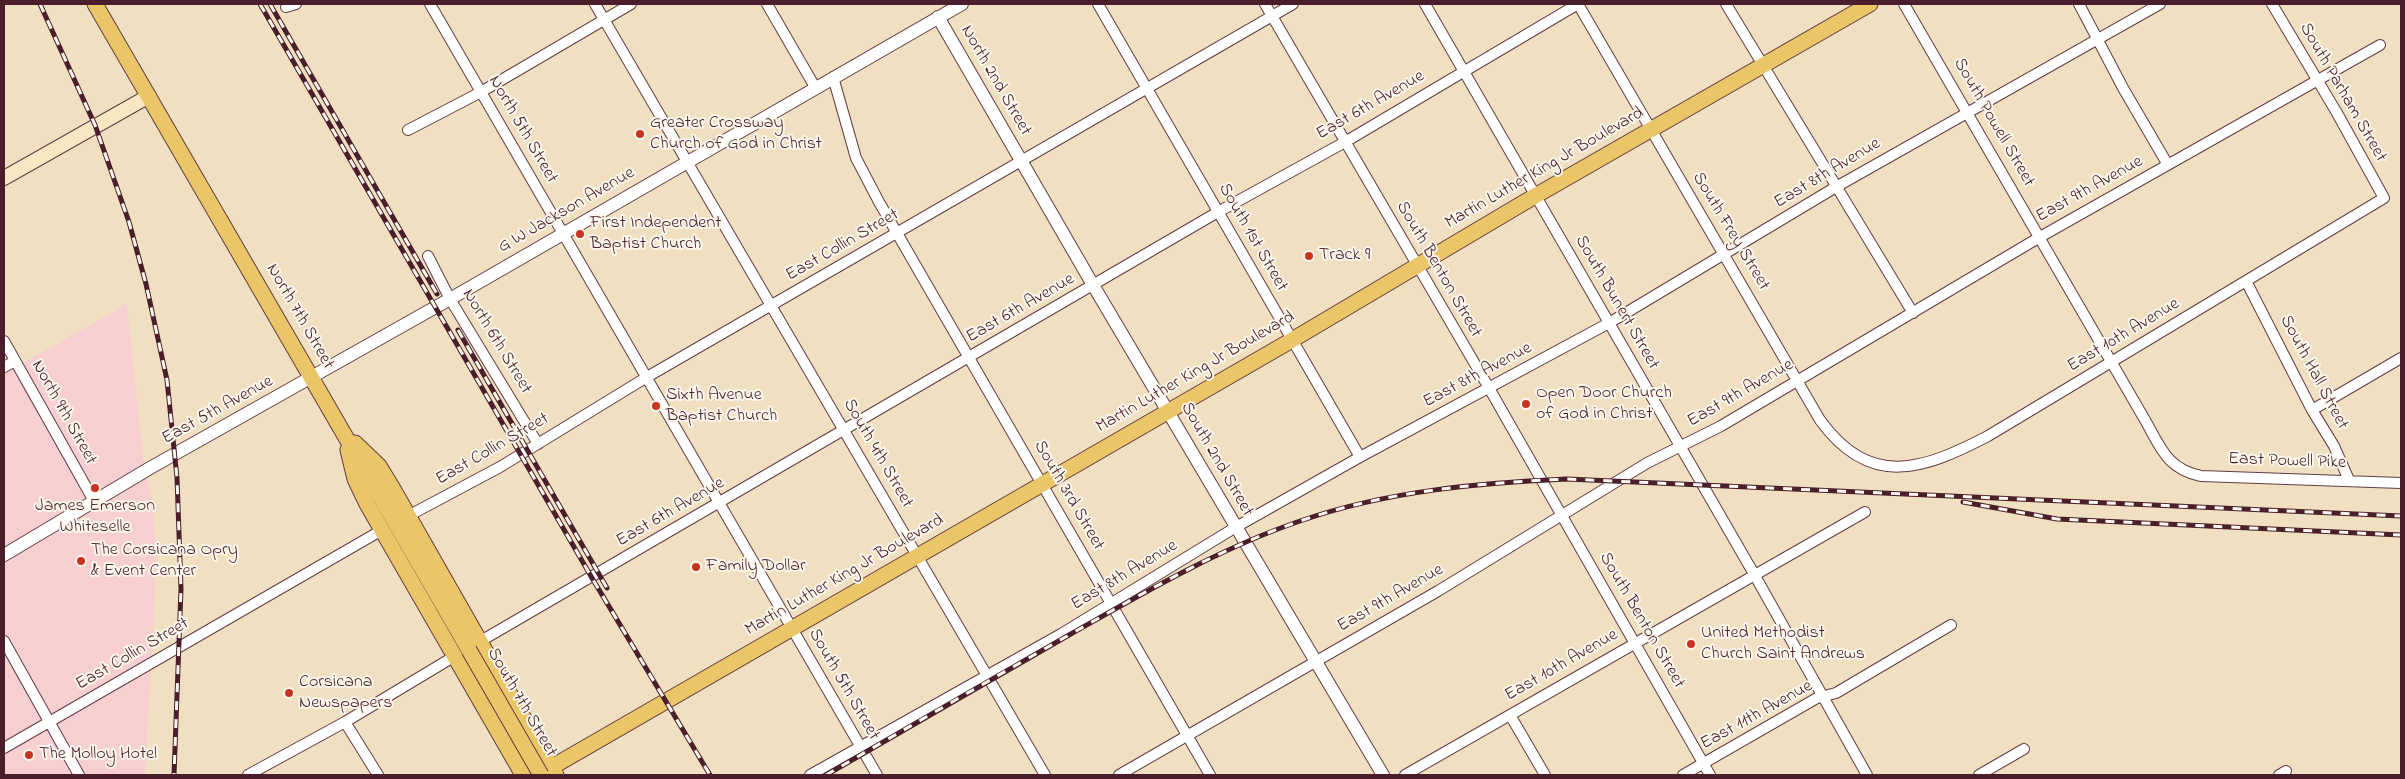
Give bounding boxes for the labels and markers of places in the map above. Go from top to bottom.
place label: Greater Crossway Church of God in Christ [650,113,822,156]
marker: Greater Crossway Church of God in Christ [634,128,646,140]
place label: First Independent Baptist Church [590,213,721,255]
marker: First Independent Baptist Church [574,228,586,240]
place label: Track 9 [1319,245,1370,267]
marker: Track 9 [1303,250,1315,262]
place label: Open Door Church of God in Christ [1536,383,1672,426]
place label: Sixth Avenue Baptist Church [666,385,777,428]
marker: Open Door Church of God in Christ [1520,398,1532,410]
marker: Sixth Avenue Baptist Church [650,400,662,412]
marker: James Emerson Whiteselle [89,482,101,494]
place label: James Emerson Whiteselle [35,496,155,538]
place label: The Corsicana Opry & Event Center [91,540,238,582]
marker: The Corsicana Opry & Event Center [75,555,87,567]
place label: Family Dollar [706,556,806,578]
marker: Family Dollar [690,561,702,573]
place label: United Methodist Church Saint Andrews [1701,623,1865,666]
marker: United Methodist Church Saint Andrews [1685,638,1697,650]
place label: Corsicana Newspapers [299,672,392,714]
marker: Corsicana Newspapers [283,687,295,699]
place label: The Molloy Hotel [39,744,157,766]
marker: The Molloy Hotel [23,749,35,761]

